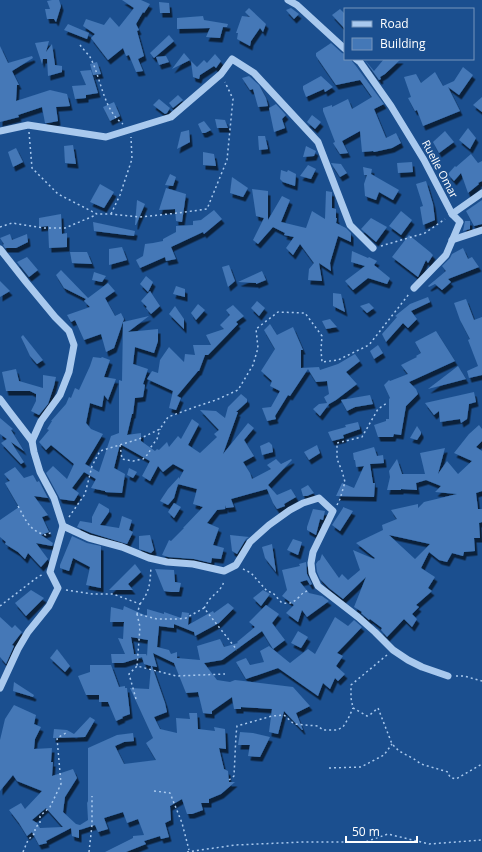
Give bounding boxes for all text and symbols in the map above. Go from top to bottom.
legend [344,8,474,60]
text: Road [380,15,409,32]
text: Building [380,35,426,52]
street label: Ruelle Omar [419,137,462,201]
scale bar [346,818,417,844]
text: 50 m [352,823,380,840]

